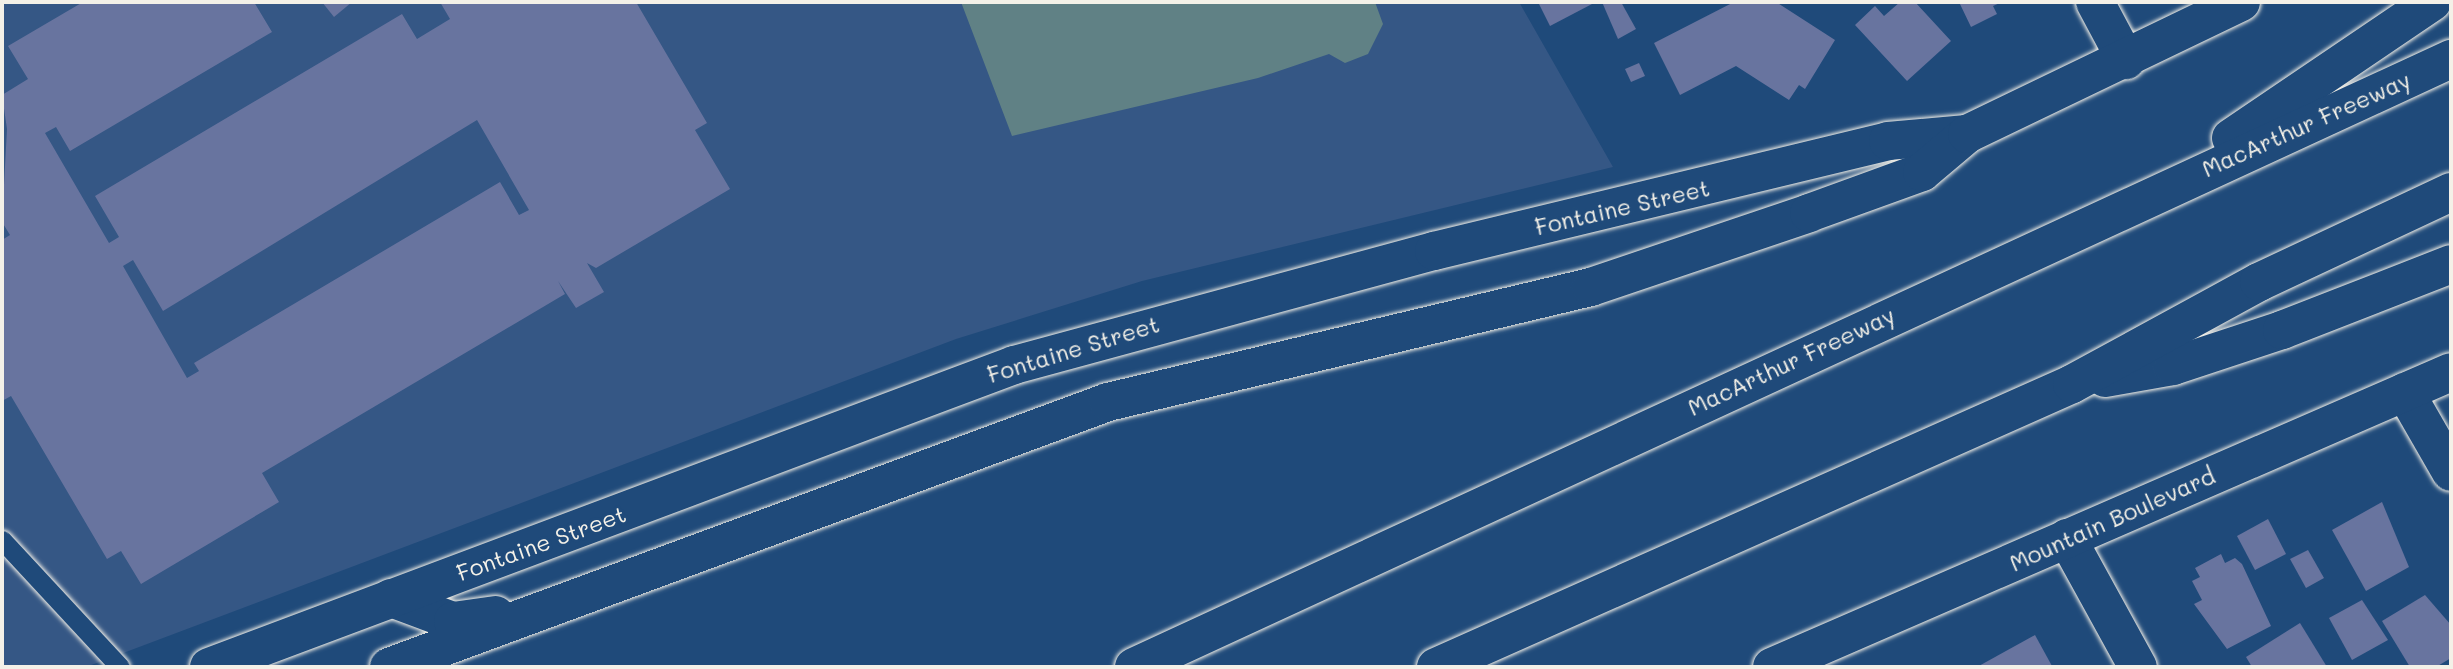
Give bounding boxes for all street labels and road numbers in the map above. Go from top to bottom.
street label: MacArthur Freeway [2197,66,2415,182]
street label: Fontaine Street [1532,174,1712,240]
street label: MacArthur Freeway [1683,301,1899,421]
street label: Fontaine Street [984,310,1162,388]
street label: Mountain Boulevard [2005,461,2219,577]
street label: Fontaine Street [453,500,629,586]

